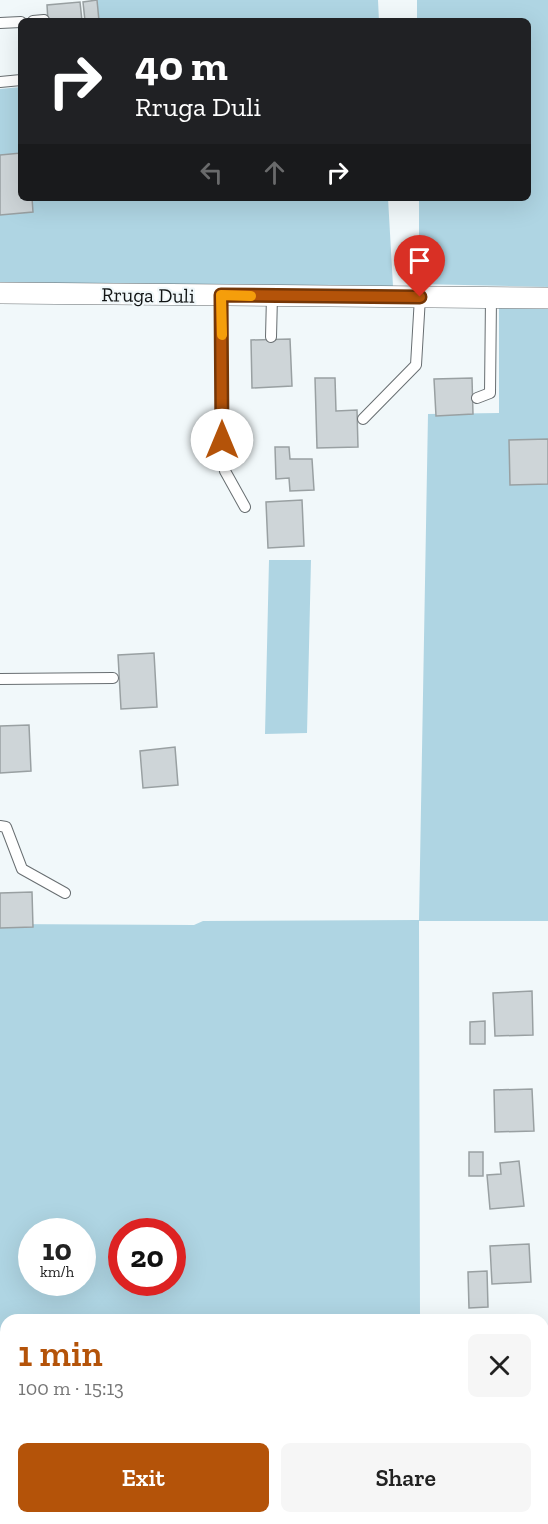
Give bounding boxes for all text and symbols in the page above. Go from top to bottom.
text: 40 m [135,40,228,91]
icon: right [36,42,114,120]
text: Rruga Duli [135,91,261,123]
icon: left [195,156,228,189]
icon: ahead [258,156,291,189]
icon: right [321,156,354,189]
pin [394,235,445,297]
icon: arrive [403,244,436,277]
street label: Rruga Duli [101,282,195,308]
position arrow [190,408,254,472]
speed limit sign: 20 [108,1218,186,1296]
text: 10 [42,1232,72,1268]
text: km/h [40,1263,74,1281]
text: 1 min [18,1332,103,1375]
button: close [468,1334,531,1397]
text: 100 m · 15:13 [18,1376,124,1400]
button: Exit [18,1443,269,1512]
button: Share [281,1443,531,1512]

